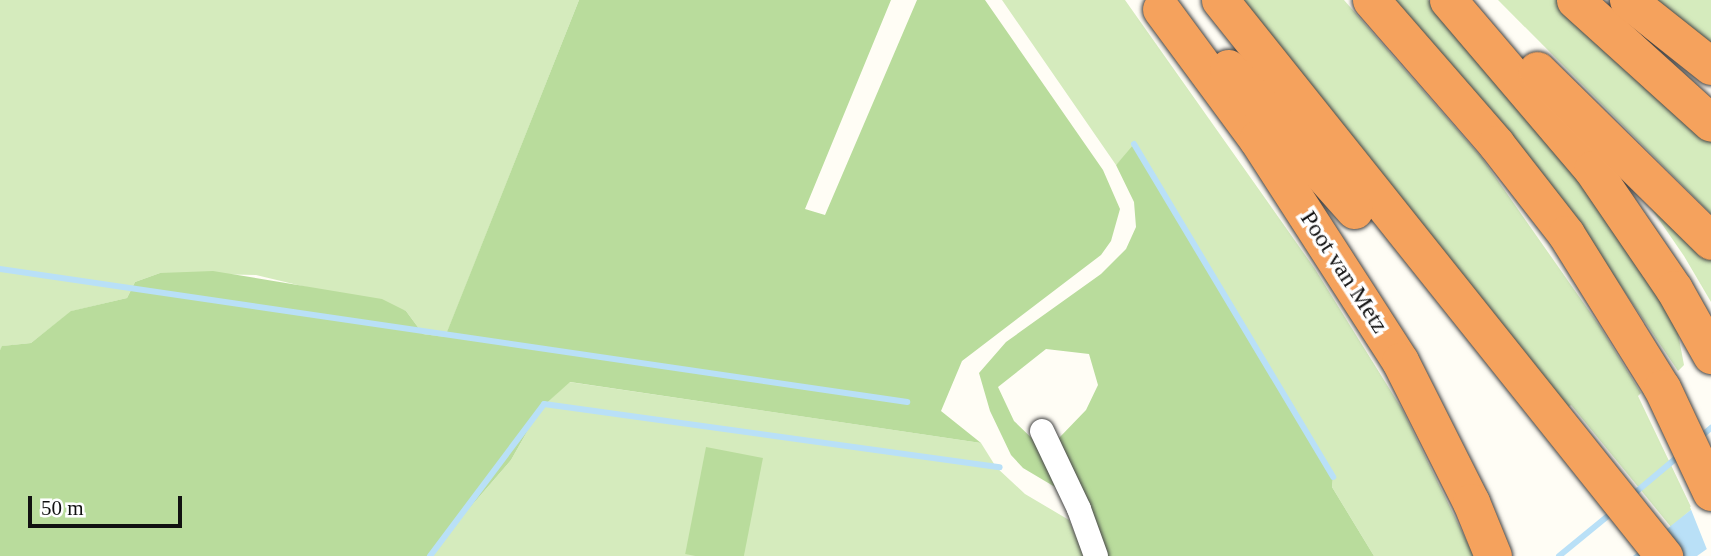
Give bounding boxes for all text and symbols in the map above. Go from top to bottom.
street label: Poot van Metz [1294,205,1394,339]
scale bar [32,482,186,526]
text: 50 m [41,496,84,520]

